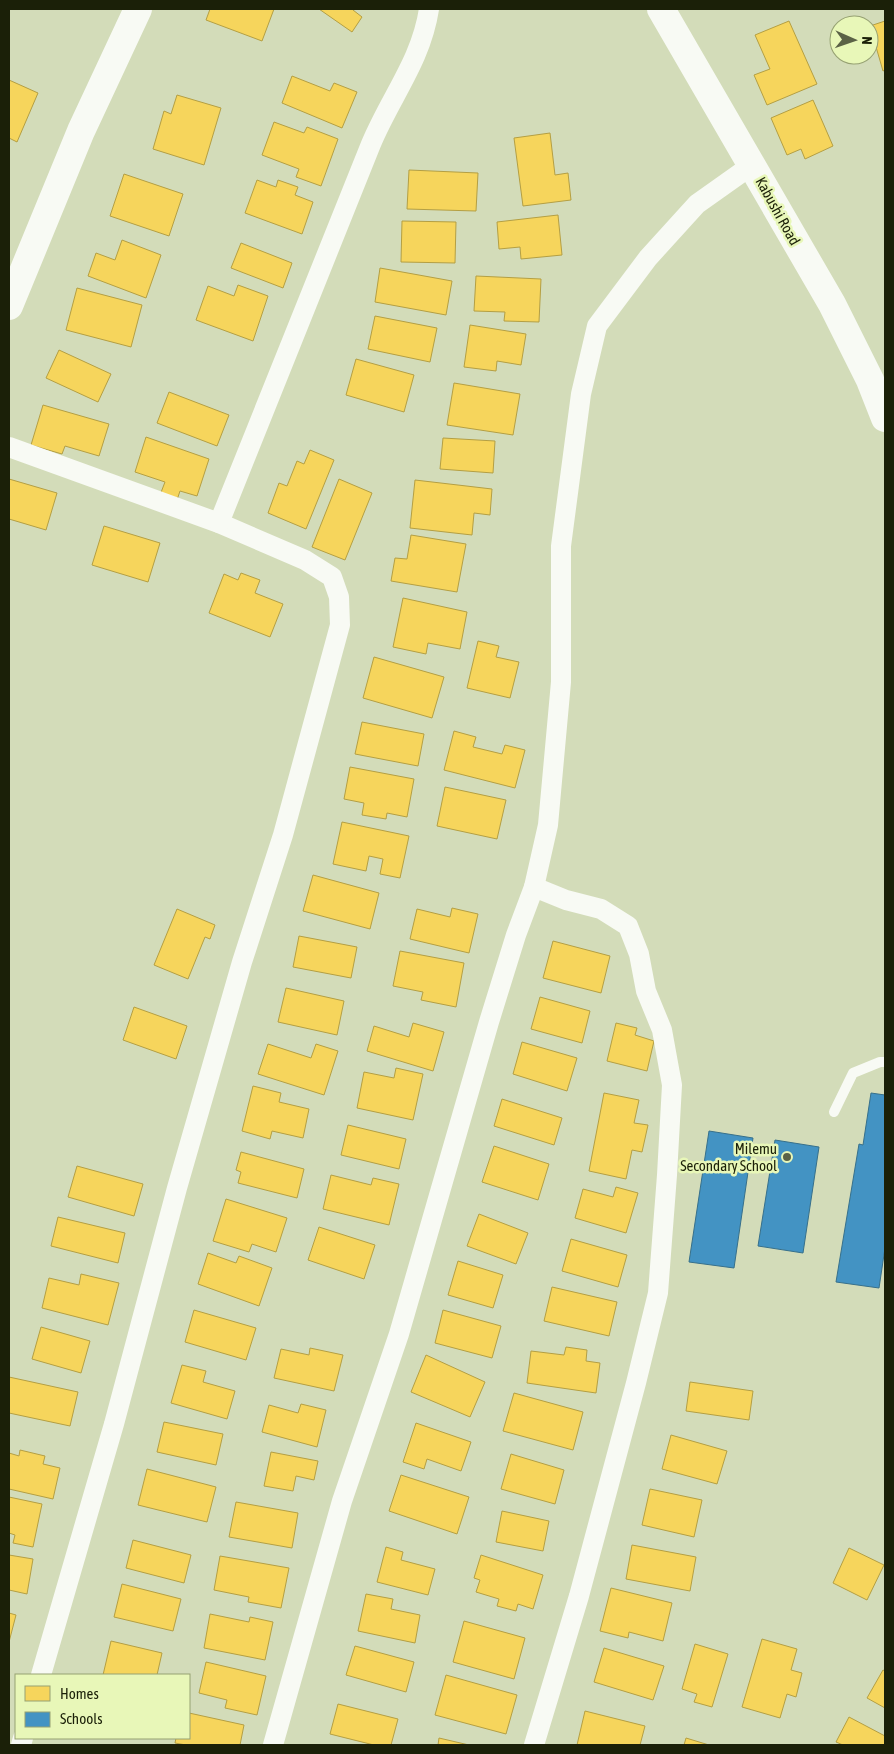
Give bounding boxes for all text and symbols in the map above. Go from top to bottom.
north arrow [829,15,879,65]
text: N [859,36,875,45]
street label: Kabushi Road [752,174,804,248]
place label: Milemu Secondary School [680,1140,777,1174]
marker: Milemu Secondary School [781,1151,793,1163]
legend [15,1674,190,1739]
text: Homes [60,1685,99,1702]
text: Schools [60,1710,103,1727]

